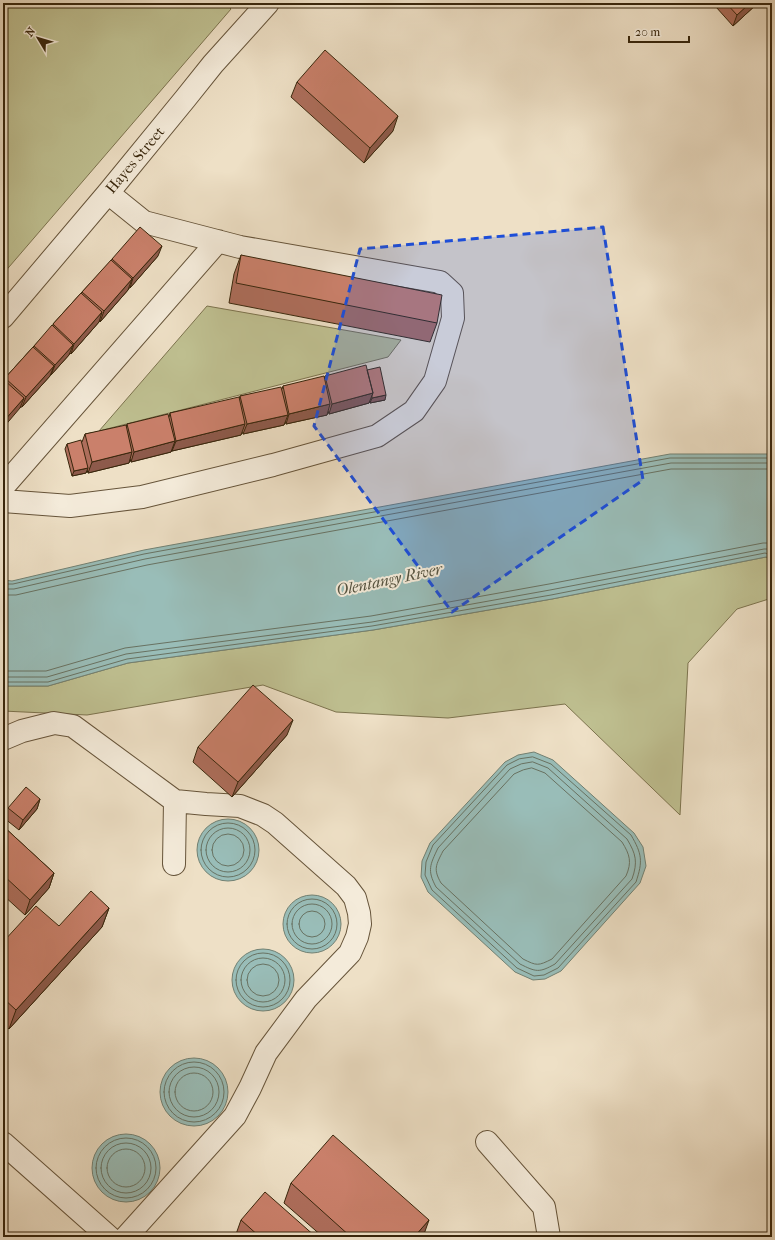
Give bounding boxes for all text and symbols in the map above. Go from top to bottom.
north arrow [18,18,58,58]
scale bar [629,18,689,44]
text: N [23,24,39,39]
text: 20 m [635,25,660,39]
street label: Hayes Street [102,122,169,197]
water label: Olentangy River [334,559,446,600]

